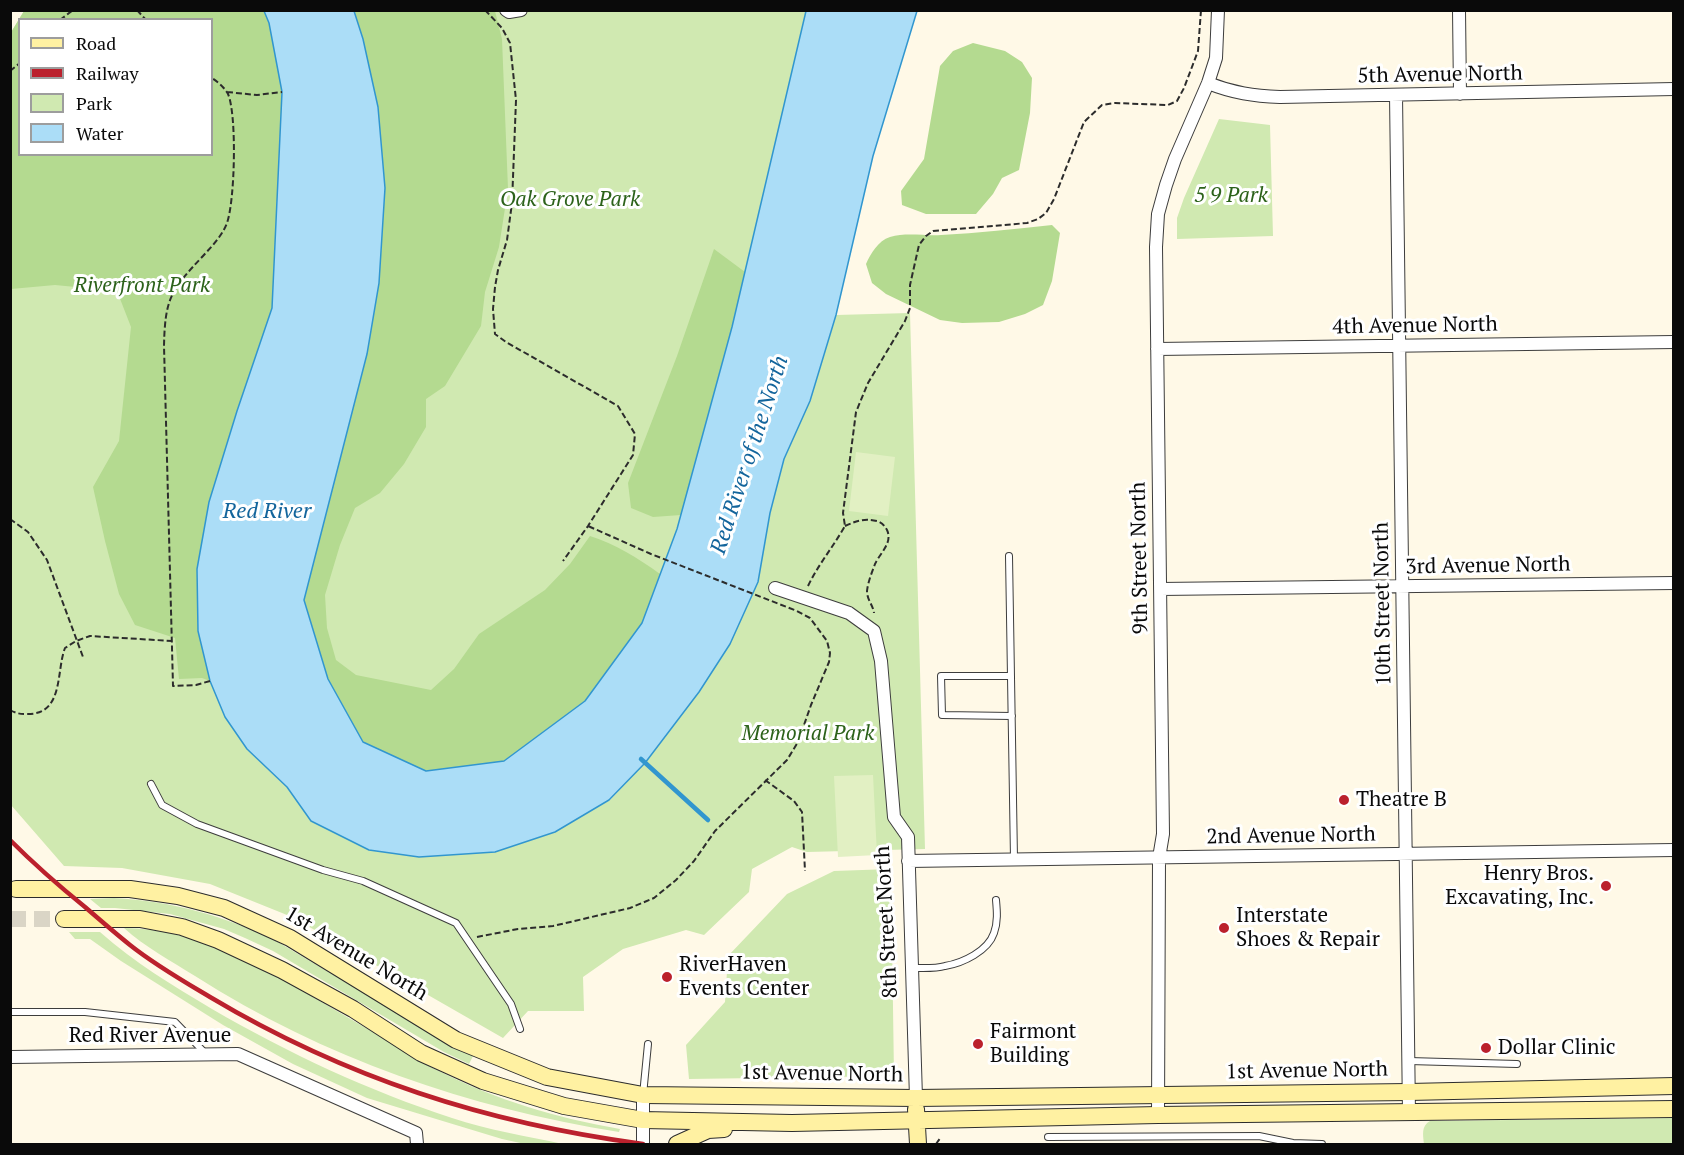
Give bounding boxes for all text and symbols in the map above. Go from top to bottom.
legend [18,18,213,156]
text: Road [76,31,116,55]
text: Railway [76,61,139,85]
street label: 5th Avenue North [1357,61,1523,89]
text: Park [76,91,112,115]
text: Water [76,121,123,145]
park label: 5 9 Park [1194,183,1268,209]
park label: Oak Grove Park [500,187,640,213]
park label: Riverfront Park [74,273,210,299]
street label: 4th Avenue North [1332,312,1498,340]
water label: Red River of the North [706,353,794,557]
street label: 9th Street North [1126,481,1154,635]
water label: Red River [223,499,311,525]
street label: 10th Street North [1369,522,1397,686]
street label: 3rd Avenue North [1405,552,1571,580]
park label: Memorial Park [742,721,874,747]
place label: Theatre B [1356,787,1447,813]
marker: Theatre B [1337,793,1351,807]
street label: 2nd Avenue North [1206,822,1376,850]
street label: 8th Street North [870,845,904,999]
place label: Henry Bros. Excavating, Inc. [1445,861,1594,911]
marker: Henry Bros. Excavating, Inc. [1599,879,1613,893]
street label: 1st Avenue North [280,901,432,1007]
place label: Interstate Shoes & Repair [1236,903,1380,953]
marker: Interstate Shoes & Repair [1217,921,1231,935]
place label: RiverHaven Events Center [679,952,809,1002]
marker: RiverHaven Events Center [660,970,674,984]
place label: Fairmont Building [990,1019,1076,1069]
street label: Red River Avenue [69,1023,231,1049]
place label: Dollar Clinic [1498,1035,1616,1061]
marker: Fairmont Building [971,1037,985,1051]
marker: Dollar Clinic [1479,1041,1493,1055]
street label: 1st Avenue North [1226,1057,1388,1085]
street label: 1st Avenue North [741,1060,903,1088]

